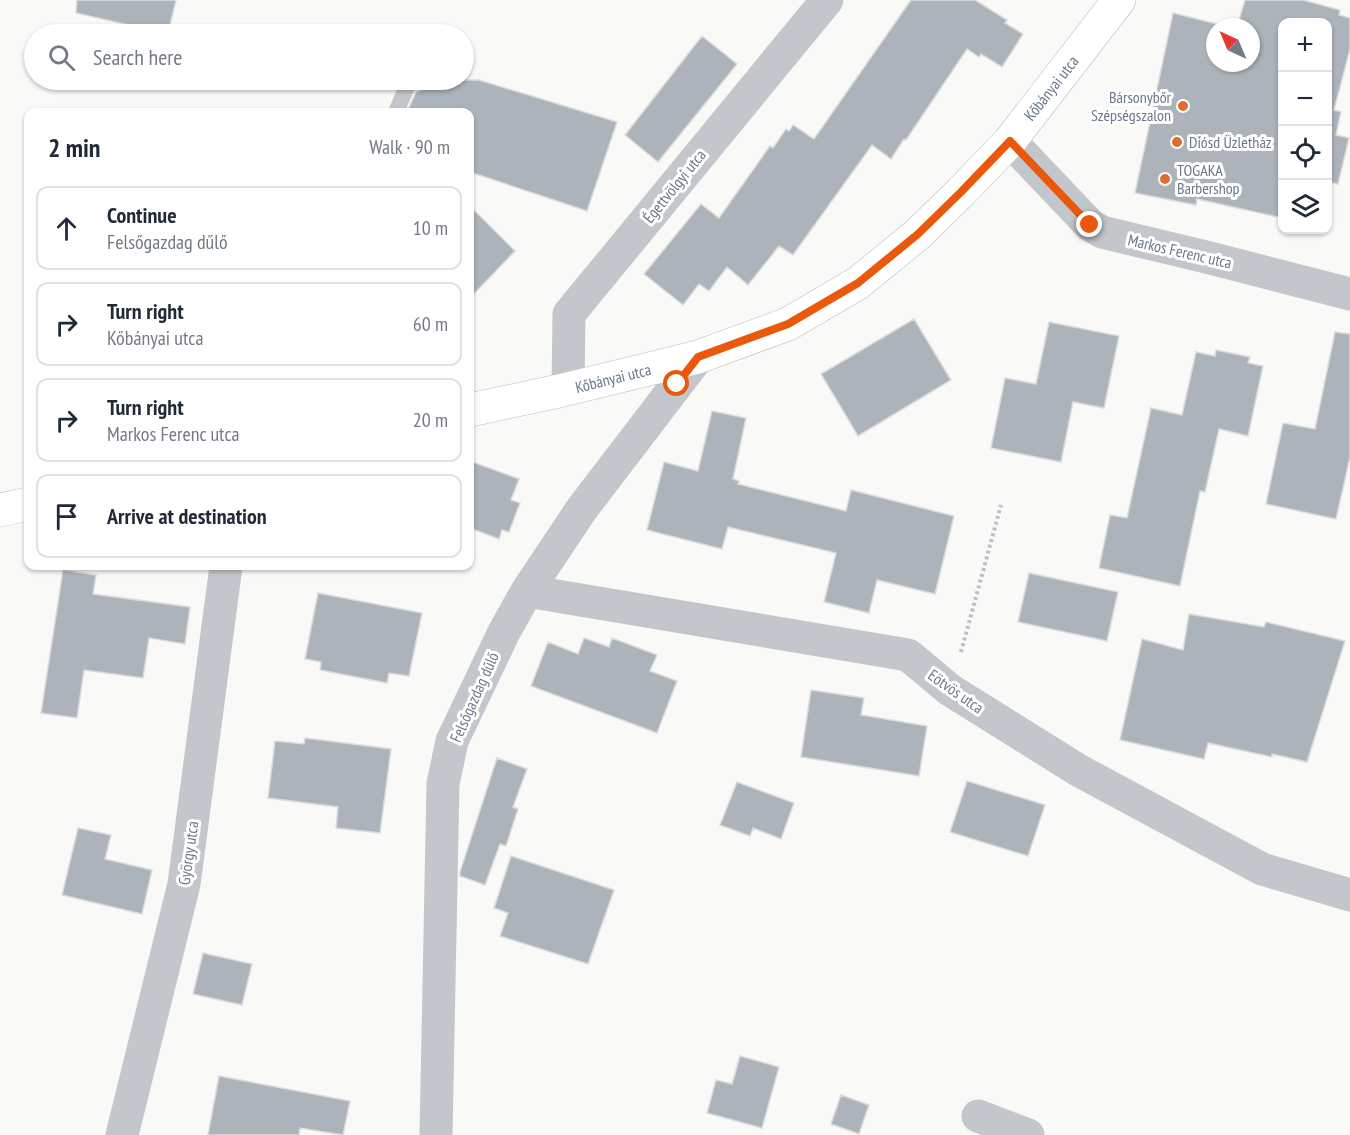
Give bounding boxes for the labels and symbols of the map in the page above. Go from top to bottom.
north arrow [1206,18,1260,72]
street label: Kőbányai utca [1019,51,1083,125]
place label: Bársonybőr Szépségszalon [1091,87,1172,125]
marker: Bársonybőr Szépségszalon [1176,99,1190,113]
place label: Diósd Üzletház [1189,132,1272,152]
marker: Diósd Üzletház [1170,135,1184,149]
street label: Égettvölgyi utca [638,145,710,227]
place label: TOGAKA Barbershop [1177,160,1240,198]
marker: TOGAKA Barbershop [1158,172,1172,186]
route end [1076,211,1102,237]
street label: Markos Ferenc utca [1126,229,1234,273]
street label: Kőbányai utca [573,359,653,397]
route start [663,370,689,396]
street label: Felsőgazdag dűlő [445,649,503,745]
street label: Eötvös utca [924,665,988,717]
street label: György utca [174,820,202,886]

